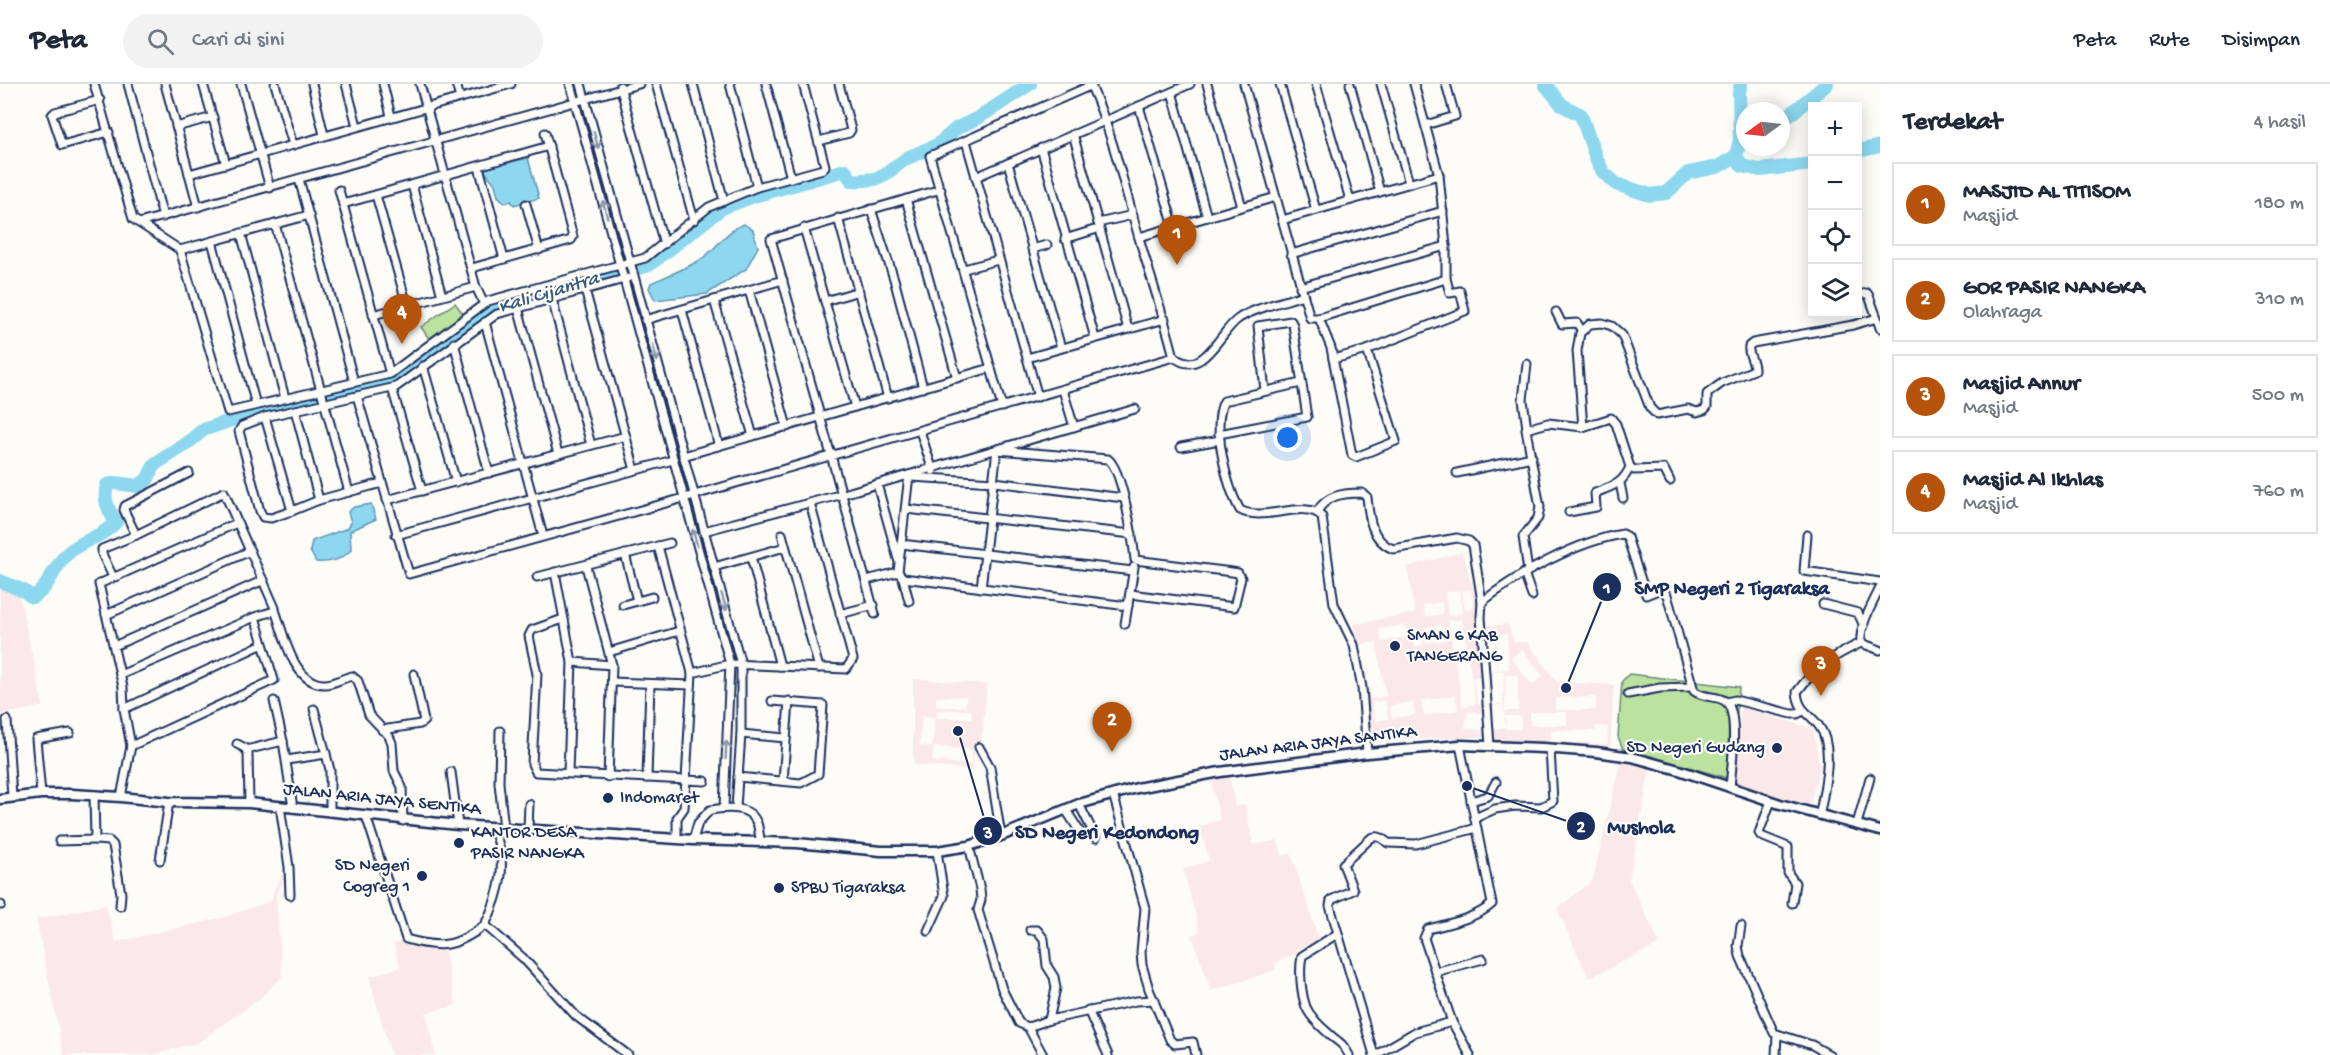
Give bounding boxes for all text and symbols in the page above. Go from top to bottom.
search box [123,14,543,68]
text: Peta [30,25,87,58]
icon: search [144,25,177,58]
text: Cari di sini [192,28,285,54]
text: Peta [2074,29,2116,54]
text: Rute [2149,29,2190,54]
text: Disimpan [2223,29,2300,54]
north arrow [1736,102,1790,156]
map controls [1808,102,1862,318]
button: + [1808,102,1862,156]
text: Terdekat [1904,108,2002,139]
text: 4 hasil [2254,112,2306,135]
one-way arrow [591,131,602,150]
button: − [1808,156,1862,210]
text: MASJID AL TITISOM [1963,180,2130,206]
text: 1 [1921,193,1930,216]
text: 180 m [2255,193,2304,216]
one-way arrow [598,200,610,219]
text: Masjid [1963,206,2017,229]
button: locate [1808,210,1862,264]
pin: 1 [1158,216,1196,265]
button: layers [1808,264,1862,318]
water label: Kali Cijantra [496,267,604,320]
text: GOR PASIR NANGKA [1963,276,2145,302]
text: 2 [1921,289,1930,312]
text: 310 m [2255,289,2304,312]
pin: 4 [382,294,422,344]
text: Olahraga [1963,302,2042,325]
one-way arrow [649,344,661,363]
text: Masjid Annur [1963,372,2080,398]
text: 3 [1920,385,1931,408]
text: 500 m [2252,385,2304,408]
text: Masjid [1963,398,2017,421]
your location [1273,423,1302,452]
text: Masjid Al Ikhlas [1963,468,2103,494]
text: 4 [1921,481,1930,504]
text: 760 m [2253,481,2304,504]
text: Masjid [1963,494,2017,517]
one-way arrow [689,529,700,548]
callout: SMP Negeri 2 Tigaraksa [1592,568,1841,606]
text: 1 [1602,579,1611,600]
text: SMP Negeri 2 Tigaraksa [1635,579,1830,602]
one-way arrow [718,592,730,611]
place label: SMAN 6 KAB TANGERANG [1406,626,1503,668]
marker: SMAN 6 KAB TANGERANG [1388,639,1402,653]
pin: 3 [1802,646,1840,696]
pin: 2 [1092,702,1132,752]
street label: JALAN ARIA JAYA SANTIKA [1218,721,1419,767]
place label: SD Negeri Gudang [1626,738,1765,759]
one-way arrow [721,740,732,760]
marker: SD Negeri Gudang [1770,741,1784,755]
street label: JALAN ARIA JAYA SENTIKA [282,779,483,821]
place label: Indomaret [620,788,700,809]
marker: Indomaret [601,791,615,805]
callout: Mushola [1566,807,1687,845]
callout: SD Negeri Kedondong [973,812,1211,850]
text: 2 [1577,818,1586,839]
text: Mushola [1607,818,1676,841]
place label: KANTOR DESA PASIR NANGKA [470,823,585,865]
text: SD Negeri Kedondong [1015,823,1199,846]
text: 3 [982,824,993,845]
marker: KANTOR DESA PASIR NANGKA [452,836,466,850]
place label: SD Negeri Cogreg 1 [335,856,410,898]
marker: SD Negeri Cogreg 1 [415,869,429,883]
place label: SPBU Tigaraksa [791,878,906,899]
marker: SPBU Tigaraksa [772,881,786,895]

